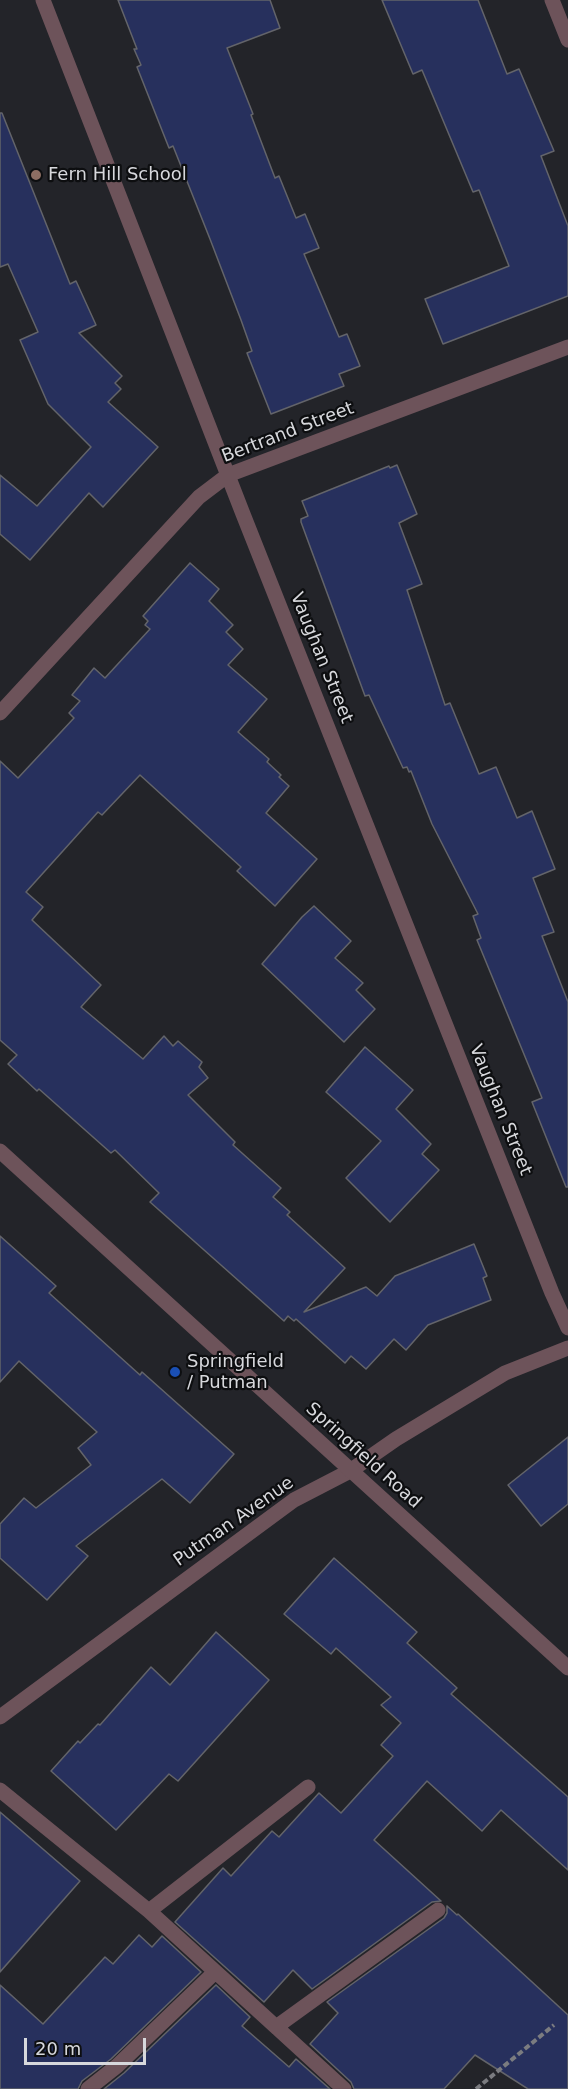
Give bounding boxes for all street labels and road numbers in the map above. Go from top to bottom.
street label: Bertrand Street [219,398,357,468]
street label: Vaughan Street [285,589,357,727]
street label: Vaughan Street [464,1041,536,1179]
street label: Springfield Road [301,1399,425,1513]
street label: Putman Avenue [170,1473,298,1571]

